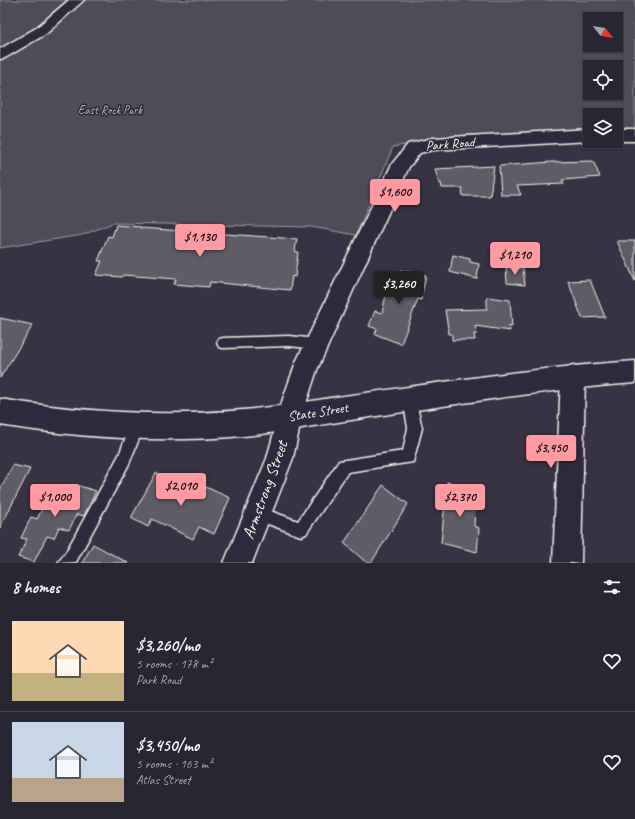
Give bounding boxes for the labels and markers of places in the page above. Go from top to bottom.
pin: $1,600 [362,179,428,213]
pin: $1,130 [167,224,233,258]
pin: $1,210 [482,242,548,276]
pin: $3,260 [366,271,432,305]
pin: $3,450 [518,435,584,469]
pin: $2,010 [148,473,214,507]
pin: $1,000 [22,484,88,518]
pin: $2,370 [427,484,493,518]

